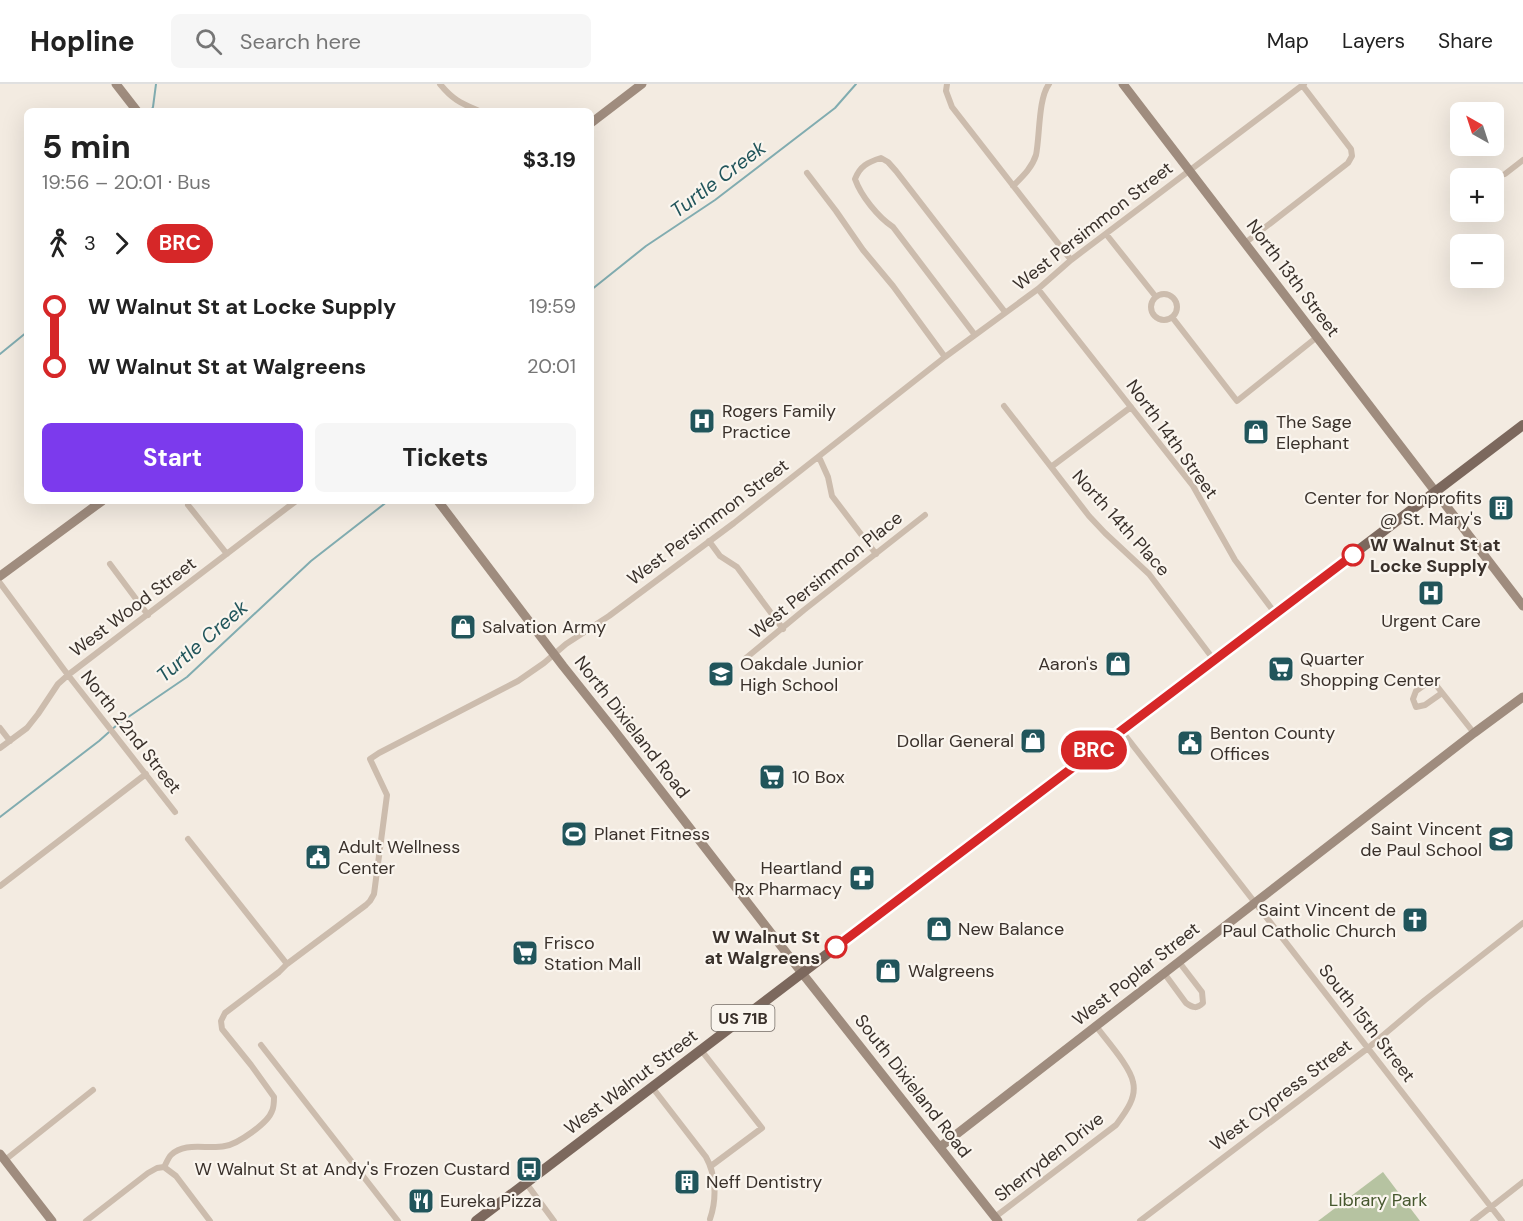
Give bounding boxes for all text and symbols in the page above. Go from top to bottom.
search box [171,14,591,68]
text: Hopline [30,23,135,60]
icon: search [192,25,225,58]
text: Search here [240,27,361,56]
text: Map [1267,27,1309,55]
text: Layers [1342,27,1405,55]
text: Share [1438,27,1493,55]
north arrow [1450,102,1504,156]
map controls [1450,102,1504,288]
text: 5 min [42,125,131,168]
water label: Turtle Creek [665,134,772,223]
text: $3.19 [523,145,576,174]
street label: West Persimmon Street [1008,156,1178,296]
button: + [1450,168,1504,222]
text: 19:56 – 20:01 · Bus [42,169,211,195]
street label: North 13th Street [1241,214,1345,342]
icon: walk [42,227,75,260]
icon: forward [105,227,138,260]
text: BRC [159,229,201,257]
text: 3 [84,230,96,256]
button: − [1450,234,1504,288]
text: W Walnut St at Locke Supply [88,292,396,321]
text: 19:59 [529,293,576,319]
text: W Walnut St at Walgreens [88,352,366,381]
text: 20:01 [527,353,576,379]
street label: North 14th Street [1121,375,1223,503]
place label: Rogers Family Practice [722,399,836,444]
hospital icon: Rogers Family Practice [687,406,717,436]
place label: The Sage Elephant [1276,410,1352,455]
shop icon: The Sage Elephant [1241,417,1271,447]
button: Start [42,423,303,492]
button: Tickets [315,423,576,492]
street label: West Persimmon Street [622,453,794,591]
street label: North 14th Place [1067,465,1175,581]
place label: Center for Nonprofits @ St. Mary's [1304,486,1482,531]
building icon: Center for Nonprofits @ St. Mary's [1486,493,1516,523]
street label: West Persimmon Place [745,506,907,644]
place label: W Walnut St at Locke Supply [1370,533,1501,578]
marker: W Walnut St at Locke Supply [1342,544,1364,566]
street label: West Wood Street [65,552,201,662]
hospital icon: Urgent Care [1416,578,1446,608]
water label: Turtle Creek [151,594,254,688]
place label: Urgent Care [1381,609,1481,633]
shop icon: Salvation Army [448,612,478,642]
place label: Salvation Army [482,615,606,639]
place label: Quarter Shopping Center [1300,647,1441,692]
shop icon: Aaron's [1103,649,1133,679]
street label: North Dixieland Road [569,651,695,803]
place label: Oakdale Junior High School [740,652,864,697]
place label: Aaron's [1038,652,1098,676]
supermarket icon: Quarter Shopping Center [1266,654,1296,684]
school or university icon: Oakdale Junior High School [706,659,736,689]
street label: North 22nd Street [75,665,187,799]
place label: Benton County Offices [1210,721,1335,766]
shop icon: Dollar General [1018,726,1048,756]
public building icon: Benton County Offices [1175,728,1205,758]
place label: Dollar General [897,729,1014,753]
line badge: BRC [1060,730,1128,770]
text: BRC [1073,736,1115,764]
supermarket icon: 10 Box [757,762,787,792]
place label: 10 Box [792,765,845,789]
place label: Saint Vincent de Paul School [1360,817,1482,862]
sports icon: Planet Fitness [559,819,589,849]
place label: Planet Fitness [594,822,710,846]
school or university icon: Saint Vincent de Paul School [1486,824,1516,854]
place label: Adult Wellness Center [338,835,460,880]
public building icon: Adult Wellness Center [303,842,333,872]
place label: Heartland Rx Pharmacy [734,856,842,901]
pharmacy icon: Heartland Rx Pharmacy [847,863,877,893]
place label: Saint Vincent de Paul Catholic Church [1223,898,1396,943]
church icon: Saint Vincent de Paul Catholic Church [1400,905,1430,935]
shop icon: New Balance [924,914,954,944]
place label: New Balance [958,917,1064,941]
street label: West Poplar Street [1067,917,1205,1031]
place label: W Walnut St at Walgreens [705,925,820,970]
place label: Frisco Station Mall [544,931,641,976]
marker: W Walnut St at Walgreens [825,936,847,958]
supermarket icon: Frisco Station Mall [510,938,540,968]
shop icon: Walgreens [873,956,903,986]
place label: Walgreens [908,959,995,983]
street label: South 15th Street [1313,959,1421,1087]
road number: US 71B [712,1005,774,1031]
street label: South Dixieland Road [849,1009,977,1163]
street label: West Walnut Street [559,1024,703,1140]
street label: West Cypress Street [1205,1034,1357,1156]
street label: Sherryden Drive [989,1107,1109,1207]
bus stop icon: W Walnut St at Andy's Frozen Custard [514,1154,544,1184]
place label: W Walnut St at Andy's Frozen Custard [194,1157,510,1181]
building icon: Neff Dentistry [672,1167,702,1197]
place label: Neff Dentistry [706,1170,822,1194]
restaurant icon: Eureka Pizza [406,1186,436,1216]
park label: Library Park [1329,1188,1427,1212]
place label: Eureka Pizza [440,1189,542,1213]

